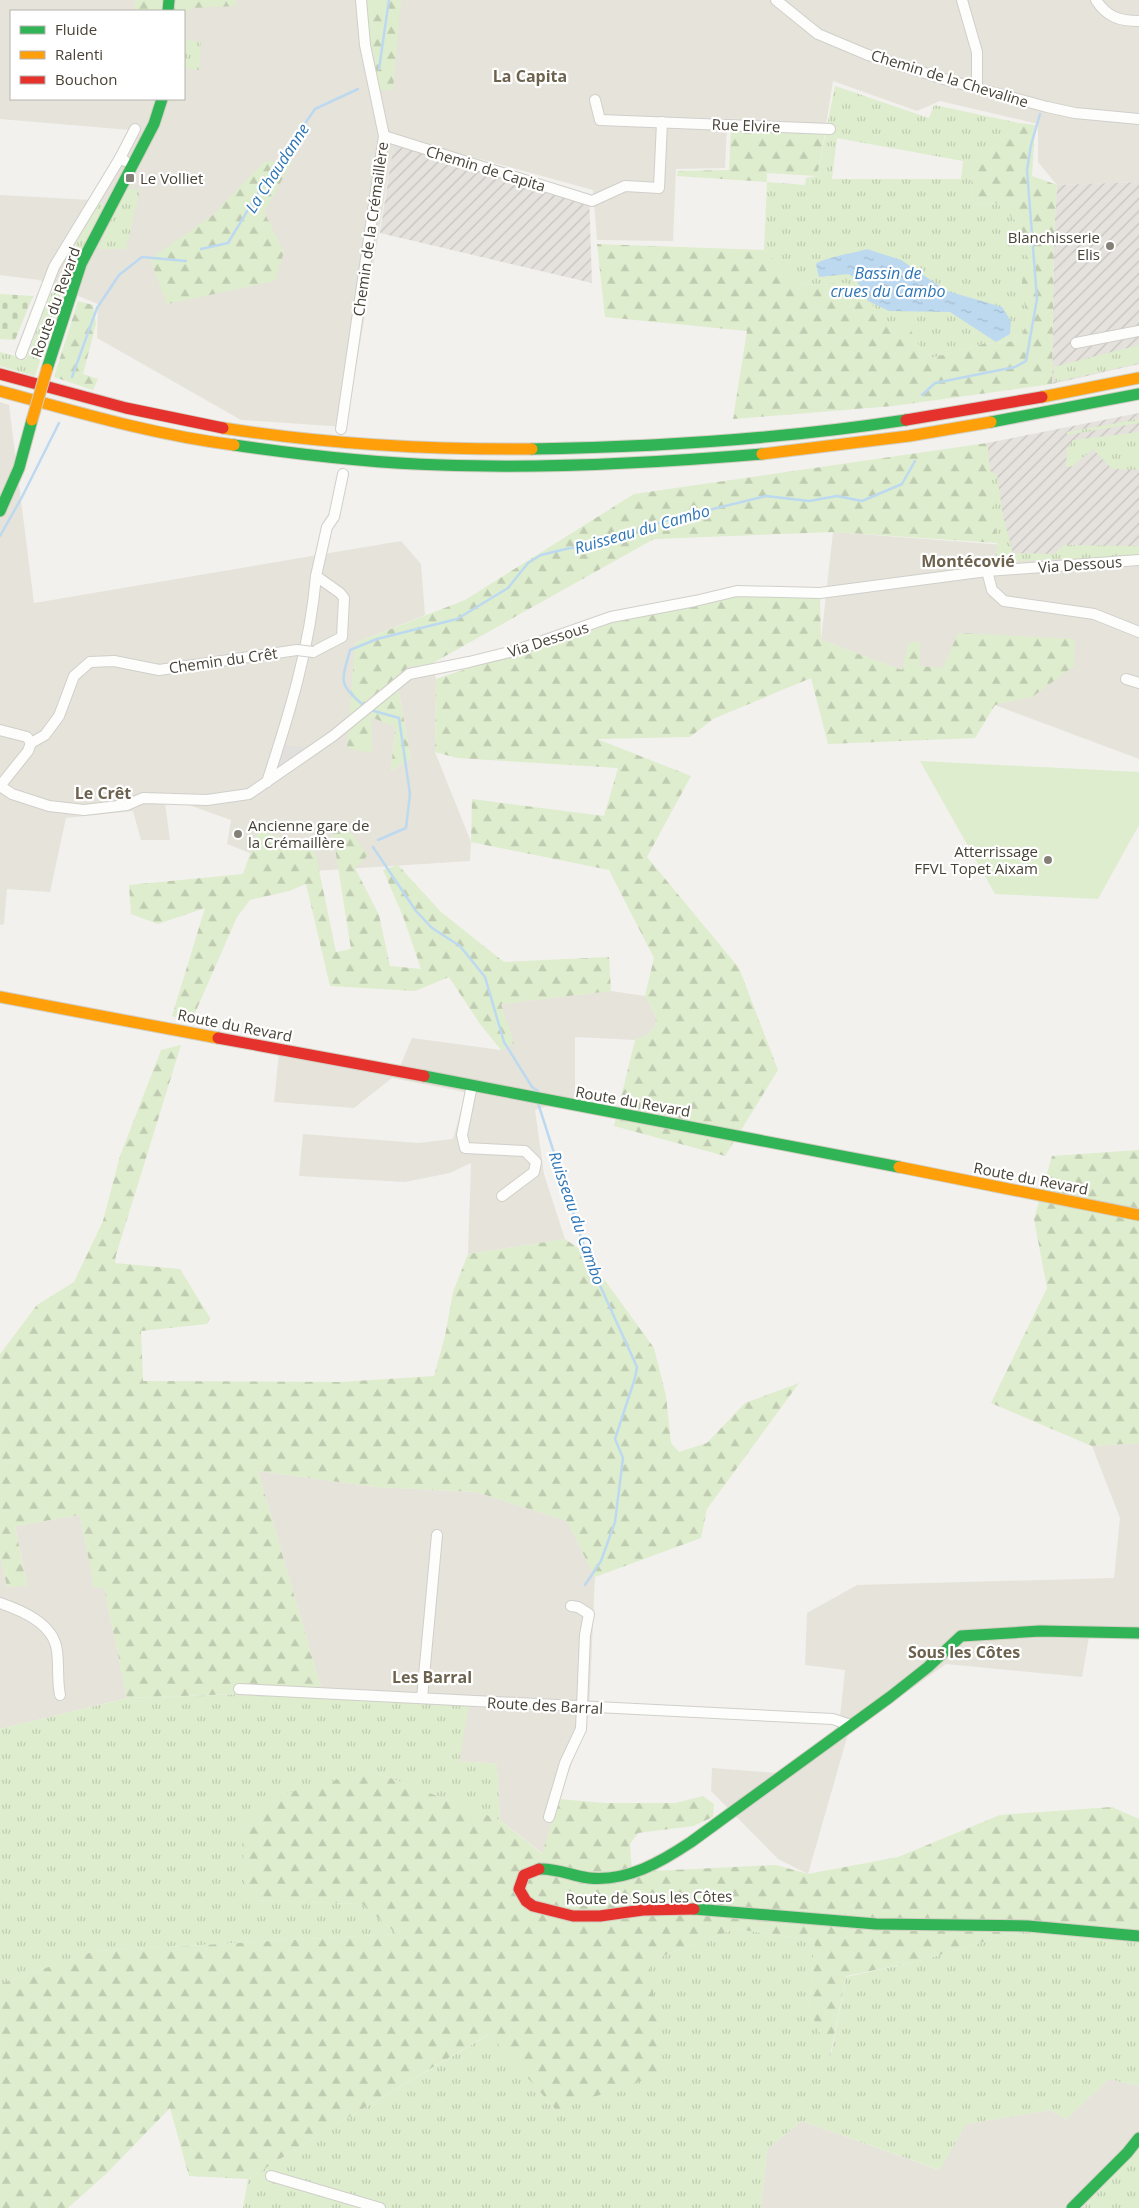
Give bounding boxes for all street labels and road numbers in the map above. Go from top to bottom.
street label: Chemin de la Chevaline [869,45,1031,111]
street label: Rue Elvire [711,114,781,136]
street label: Chemin de Capita [424,140,548,196]
street label: Chemin de la Crémaillère [348,141,392,317]
street label: Route du Revard [26,244,84,360]
street label: Via Dessous [1037,551,1123,577]
street label: Via Dessous [505,617,591,661]
street label: Chemin du Crêt [167,642,279,678]
street label: Route du Revard [176,1004,294,1046]
street label: Route du Revard [574,1081,692,1121]
street label: Route du Revard [972,1157,1090,1199]
street label: Route des Barral [486,1692,604,1718]
street label: Route de Sous les Côtes [565,1886,733,1908]

